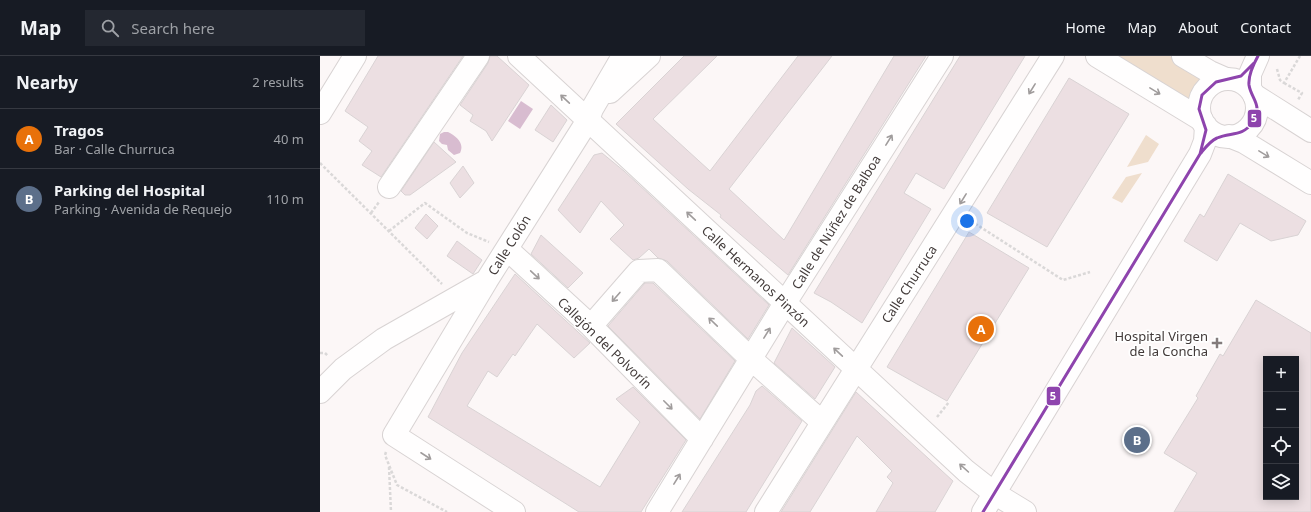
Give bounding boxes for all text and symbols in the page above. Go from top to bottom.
search box [85,10,365,46]
text: Map [20,15,61,41]
icon: search [99,17,121,39]
text: Search here [131,18,215,38]
text: Home [1066,18,1105,37]
text: Map [1127,18,1157,37]
text: About [1179,18,1218,37]
text: Contact [1240,18,1291,37]
text: Nearby [16,71,78,94]
text: 2 results [252,73,304,91]
one-way arrow [1028,83,1036,95]
one-way arrow [1149,87,1161,95]
one-way arrow [560,94,570,103]
line badge: 5 [1247,109,1262,128]
text: 5 [1251,110,1257,125]
text: Tragos [54,120,104,140]
text: A [25,130,34,148]
text: 40 m [274,130,304,148]
one-way arrow [885,134,893,145]
text: Bar · Calle Churruca [54,140,175,158]
street label: Calle de Núñez de Balboa [787,151,885,293]
one-way arrow [1258,151,1270,159]
text: Parking del Hospital [54,180,205,200]
text: B [25,190,33,208]
text: 110 m [266,190,304,208]
one-way arrow [959,193,967,205]
text: Parking · Avenida de Requejo [54,200,232,218]
street label: Calle Colón [483,211,535,279]
one-way arrow [686,211,696,220]
your location [957,211,977,231]
street label: Calle Hermanos Pinzón [698,221,814,331]
street label: Calle Churruca [877,242,941,326]
one-way arrow [530,271,540,280]
one-way arrow [611,292,621,302]
street label: Callejón del Polvorín [554,293,656,393]
pin: A [968,314,994,344]
one-way arrow [708,318,718,327]
one-way arrow [763,327,772,338]
place label: Hospital Virgen de la Concha [1114,327,1208,360]
marker: Hospital Virgen de la Concha [1211,337,1223,349]
one-way arrow [833,347,843,356]
map controls [1263,356,1299,500]
button: + [1263,356,1299,392]
line badge: 5 [1046,386,1061,406]
text: 5 [1050,388,1056,403]
button: − [1263,392,1299,428]
one-way arrow [663,400,673,410]
pin: B [1124,425,1150,455]
button: locate [1263,428,1299,464]
one-way arrow [421,452,432,460]
one-way arrow [959,464,969,473]
button: layers [1263,464,1299,500]
one-way arrow [673,474,681,485]

